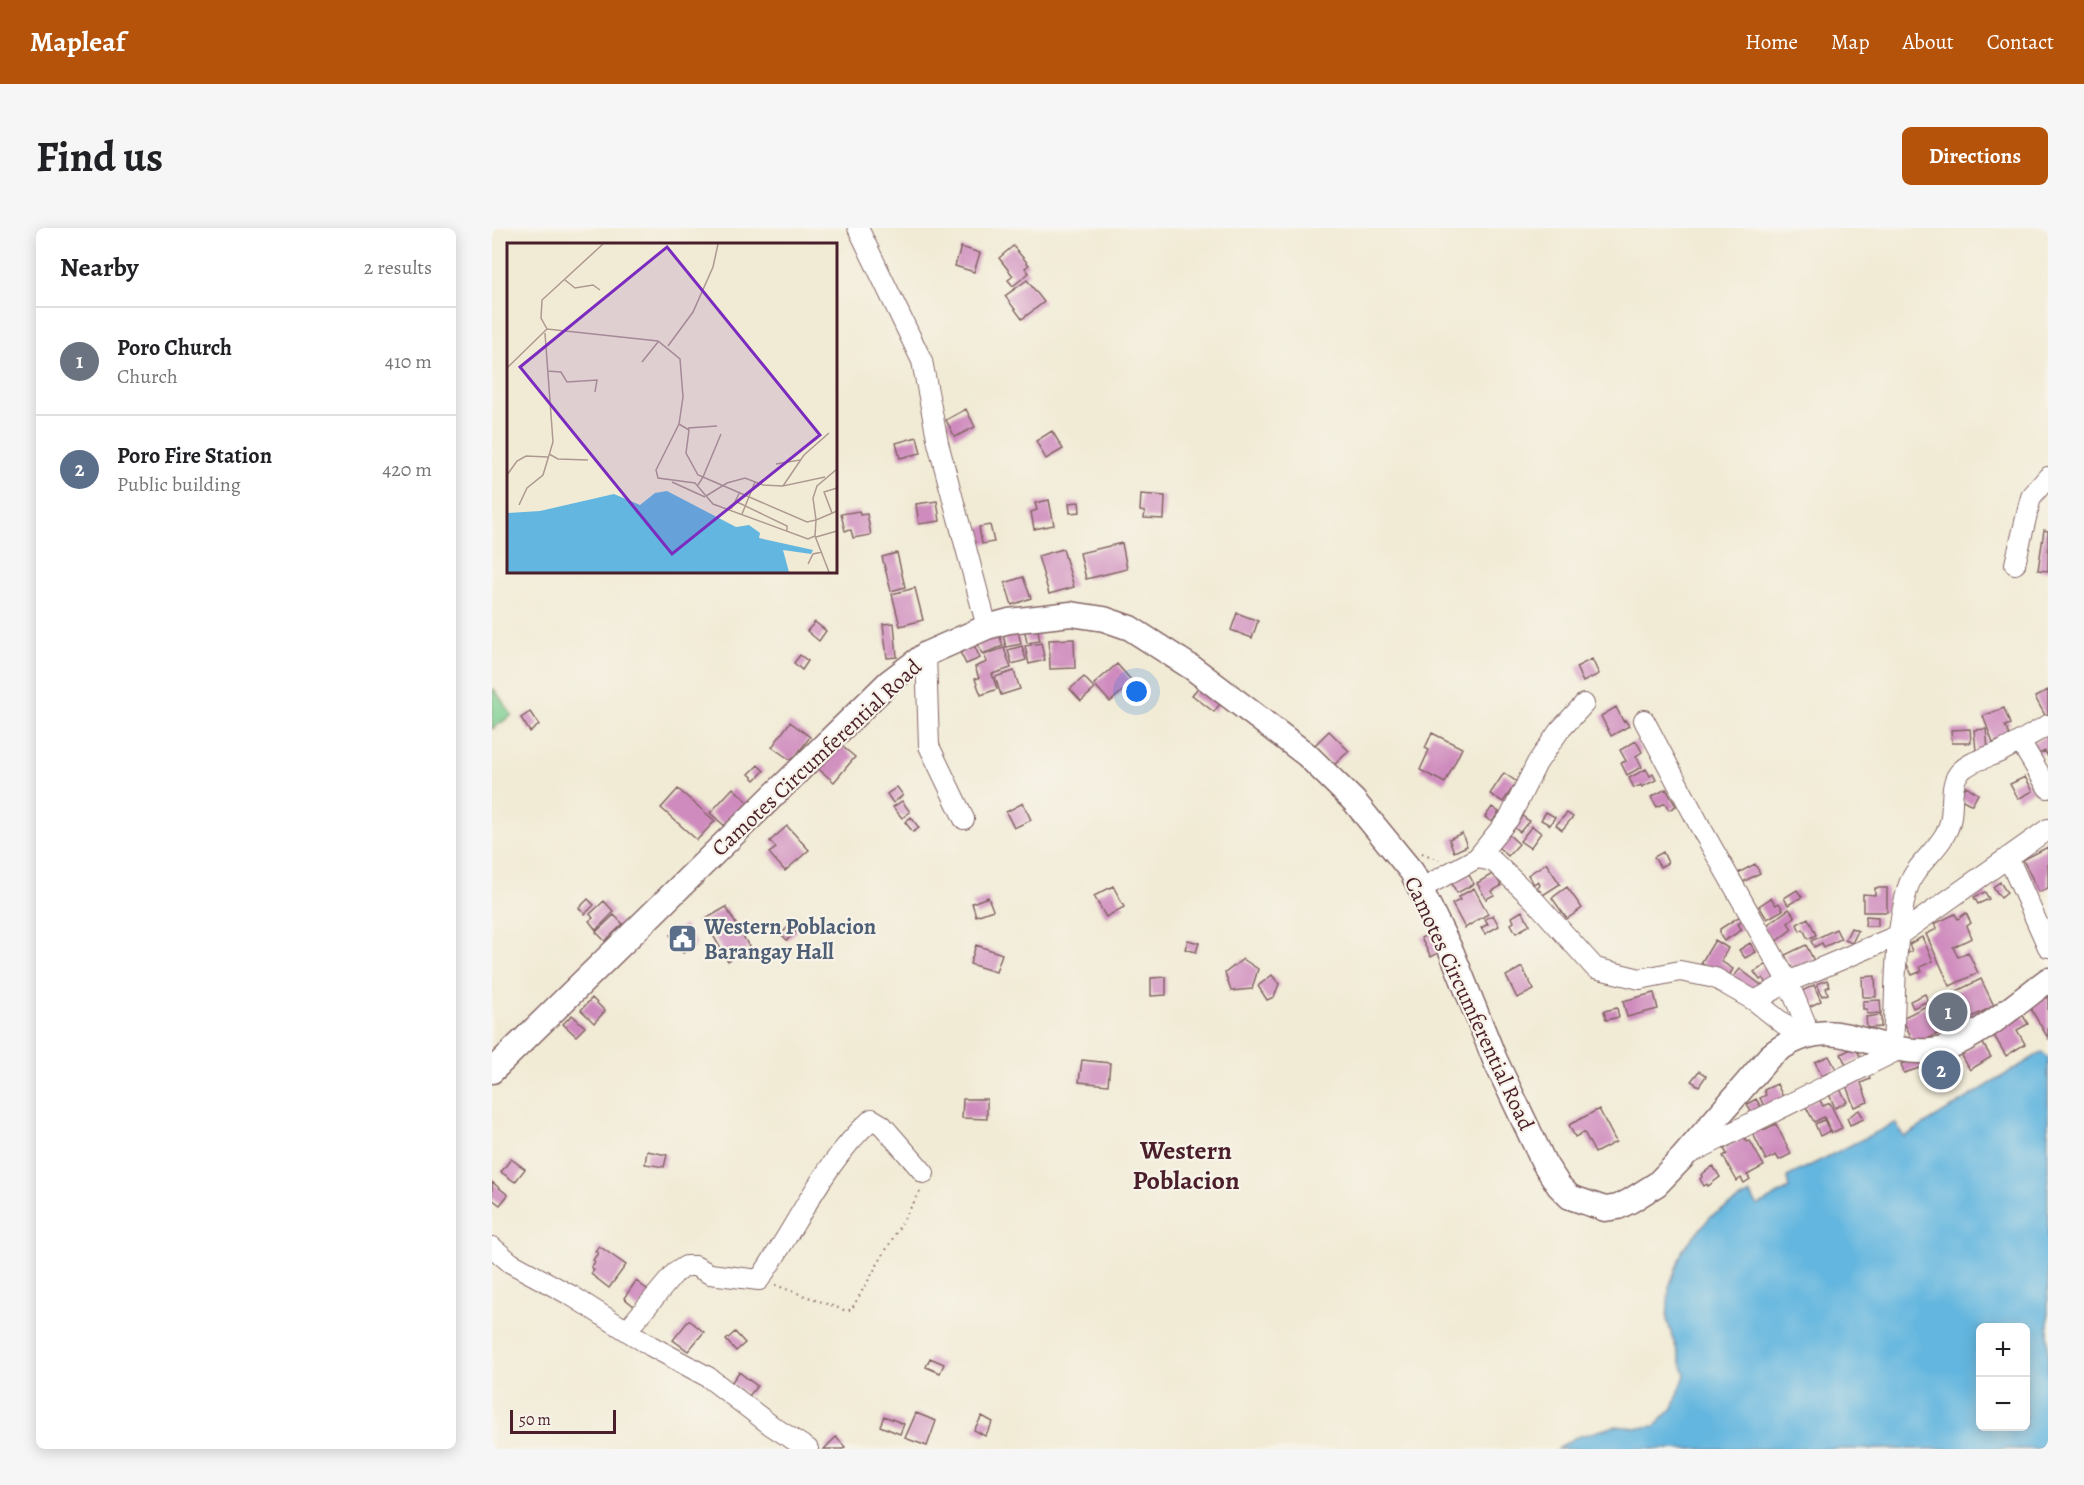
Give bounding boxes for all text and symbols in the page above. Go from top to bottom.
text: Mapleaf [30,23,125,61]
text: Home [1745,28,1798,56]
text: Map [1831,28,1869,56]
text: About [1902,28,1954,56]
text: Contact [1987,28,2054,56]
button: Directions [1902,127,2048,185]
text: Find us [36,128,163,185]
inset map [507,243,837,573]
text: Nearby [60,250,139,285]
text: 2 results [364,254,432,281]
text: Poro Church [117,333,232,363]
text: 1 [76,348,83,375]
text: 410 m [385,348,432,375]
text: Church [117,363,178,390]
text: Poro Fire Station [117,441,272,471]
text: 2 [75,456,84,483]
text: 420 m [382,456,432,483]
text: Public building [117,471,241,498]
street label: Camotes Circumferential Road [705,652,928,863]
your location [1122,677,1151,706]
street label: Camotes Circumferential Road [1397,872,1541,1135]
place label: Western Poblacion Barangay Hall [703,912,876,967]
public building icon: Western Poblacion Barangay Hall [667,923,699,955]
pin: 1 [1928,990,1968,1034]
pin: 2 [1922,1048,1960,1092]
district label: Western Poblacion [1132,1133,1240,1198]
map controls [1976,1323,2030,1431]
button: + [1976,1323,2030,1377]
button: − [1976,1377,2030,1431]
scale bar [510,1407,616,1434]
text: 50 m [519,1409,551,1431]

